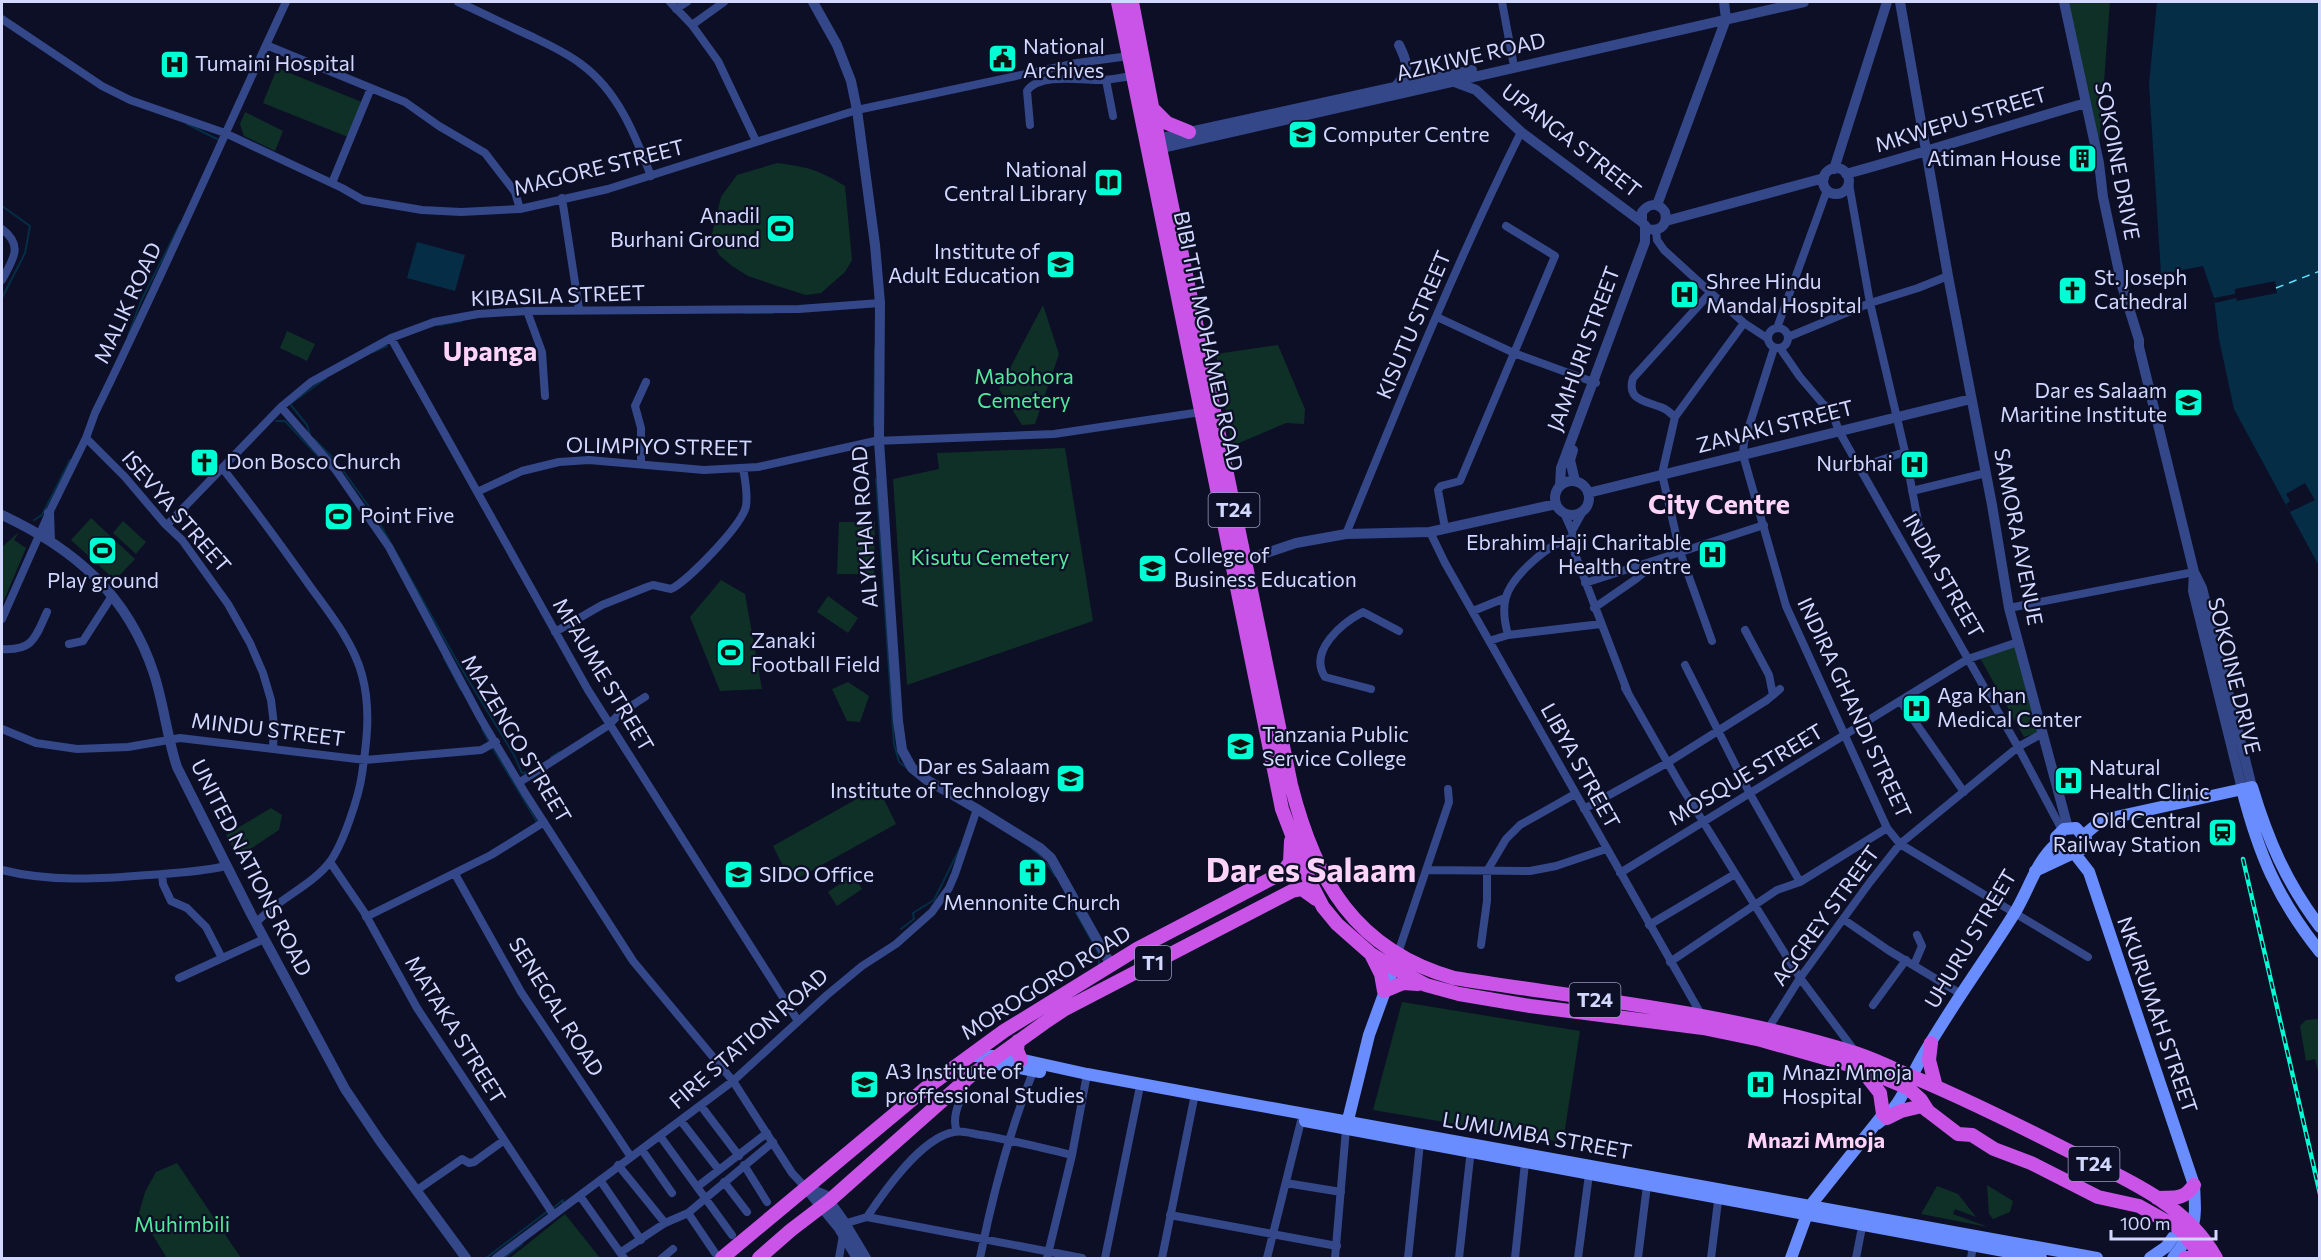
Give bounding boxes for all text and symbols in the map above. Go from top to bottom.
street label: AZIKIWE ROAD [1394,26,1548,85]
place label: National Archives [1023,33,1105,82]
public building icon: National Archives [986,43,1018,75]
hospital icon: Tumaini Hospital [158,48,190,80]
place label: Tumaini Hospital [195,50,355,75]
street label: UPANGA STREET [1497,78,1646,202]
street label: SOKOINE DRIVE [2091,80,2146,242]
street label: MKWEPU STREET [1872,81,2050,157]
school or university icon: Computer Centre [1286,119,1318,151]
place label: Computer Centre [1323,121,1490,146]
street label: MAGORE STREET [511,133,687,200]
building icon: Atiman House [2066,143,2098,175]
place label: Atiman House [1927,145,2061,170]
place label: National Central Library [944,156,1087,205]
library icon: National Central Library [1092,166,1124,198]
place label: Anadil Burhani Ground [610,202,760,251]
street label: BIBI TITI MOHAMED ROAD [1170,209,1249,473]
sports icon: Anadil Burhani Ground [765,212,797,244]
street label: MALIK ROAD [88,238,166,367]
place label: Institute of Adult Education [888,238,1041,287]
street label: KISUTU STREET [1370,247,1455,402]
school or university icon: Institute of Adult Education [1045,248,1077,280]
street label: JAMHURI STREET [1541,263,1624,434]
place label: St. Joseph Cathedral [2094,264,2188,313]
place label: Shree Hindu Mandal Hospital [1706,268,1862,317]
church icon: St. Joseph Cathedral [2057,274,2089,306]
hospital icon: Shree Hindu Mandal Hospital [1669,278,1701,310]
street label: KIBASILA STREET [470,279,646,310]
district label: Upanga [443,334,537,367]
park label: Mabohora Cemetery [974,363,1074,412]
place label: Dar es Salaam Maritine Institute [2000,377,2167,426]
school or university icon: Dar es Salaam Maritine Institute [2172,387,2204,419]
street label: ZANAKI STREET [1694,394,1856,457]
street label: OLIMPIYO STREET [566,431,752,460]
street label: ISEVYA STREET [117,445,237,577]
street label: ALYKHAN ROAD [845,445,882,609]
church icon: Don Bosco Church [189,446,221,478]
street label: SAMORA AVENUE [1990,446,2049,627]
place label: Don Bosco Church [226,448,401,473]
hospital icon: Nurbhai [1898,448,1930,480]
place label: Nurbhai [1816,450,1893,475]
district label: City Centre [1648,487,1790,520]
road number: T24 [1208,493,1260,527]
sports icon: Point Five [323,500,355,532]
place label: Point Five [360,502,454,527]
street label: INDIA STREET [1899,509,1990,642]
place label: Ebrahim Haji Charitable Health Centre [1466,529,1691,578]
sports icon: Play ground [87,534,119,566]
hospital icon: Ebrahim Haji Charitable Health Centre [1696,539,1728,571]
place label: College of Business Education [1174,542,1357,591]
park label: Kisutu Cemetery [911,544,1069,569]
school or university icon: College of Business Education [1137,552,1169,584]
place label: Play ground [47,567,159,592]
street label: MFAUME STREET [549,593,660,756]
street label: INDIRA GHANDI STREET [1793,593,1917,822]
street label: SOKOINE DRIVE [2204,595,2267,757]
place label: Zanaki Football Field [751,627,880,676]
sports icon: Zanaki Football Field [714,637,746,669]
street label: MAZENGO STREET [457,650,577,827]
place label: Aga Khan Medical Center [1937,682,2082,731]
hospital icon: Aga Khan Medical Center [1900,692,1932,724]
street label: LIBYA STREET [1537,698,1626,832]
street label: MINDU STREET [190,707,346,750]
street label: MOSQUE STREET [1663,718,1827,830]
place label: Tanzania Public Service College [1262,721,1409,770]
school or university icon: Tanzania Public Service College [1225,731,1257,763]
place label: Dar es Salaam Institute of Technology [830,753,1050,802]
place label: Natural Health Clinic [2089,754,2210,803]
street label: UNITED NATIONS ROAD [187,755,318,980]
school or university icon: Dar es Salaam Institute of Technology [1055,763,1087,795]
hospital icon: Natural Health Clinic [2052,764,2084,796]
place label: Old Central Railway Station [2053,807,2201,856]
station icon: Old Central Railway Station [2206,817,2238,849]
street label: AGGREY STREET [1766,840,1884,990]
district label: Dar es Salaam [1206,848,1416,889]
church icon: Mennonite Church [1016,856,1048,888]
school or university icon: SIDO Office [722,859,754,891]
place label: SIDO Office [759,861,874,886]
street label: UHURU STREET [1918,864,2021,1012]
place label: Mennonite Church [943,889,1121,914]
street label: NKURUMAH STREET [2113,913,2204,1116]
street label: MOROGORO ROAD [956,919,1135,1044]
street label: SENEGAL ROAD [504,932,610,1080]
road number: T1 [1135,946,1171,980]
street label: MATAKA STREET [401,951,512,1108]
street label: FIRE STATION ROAD [664,962,832,1113]
road number: T24 [1570,983,1620,1017]
place label: A3 Institute of proffessional Studies [885,1058,1085,1107]
place label: Mnazi Mmoja Hospital [1782,1059,1912,1108]
school or university icon: A3 Institute of proffessional Studies [848,1068,880,1100]
hospital icon: Mnazi Mmoja Hospital [1745,1069,1777,1101]
street label: LUMUMBA STREET [1441,1106,1634,1164]
district label: Mnazi Mmoja [1747,1126,1885,1153]
road number: T24 [2068,1147,2120,1181]
scale bar [2111,1203,2216,1241]
park label: Muhimbili [134,1211,230,1236]
text: 100 m [2120,1212,2170,1234]

